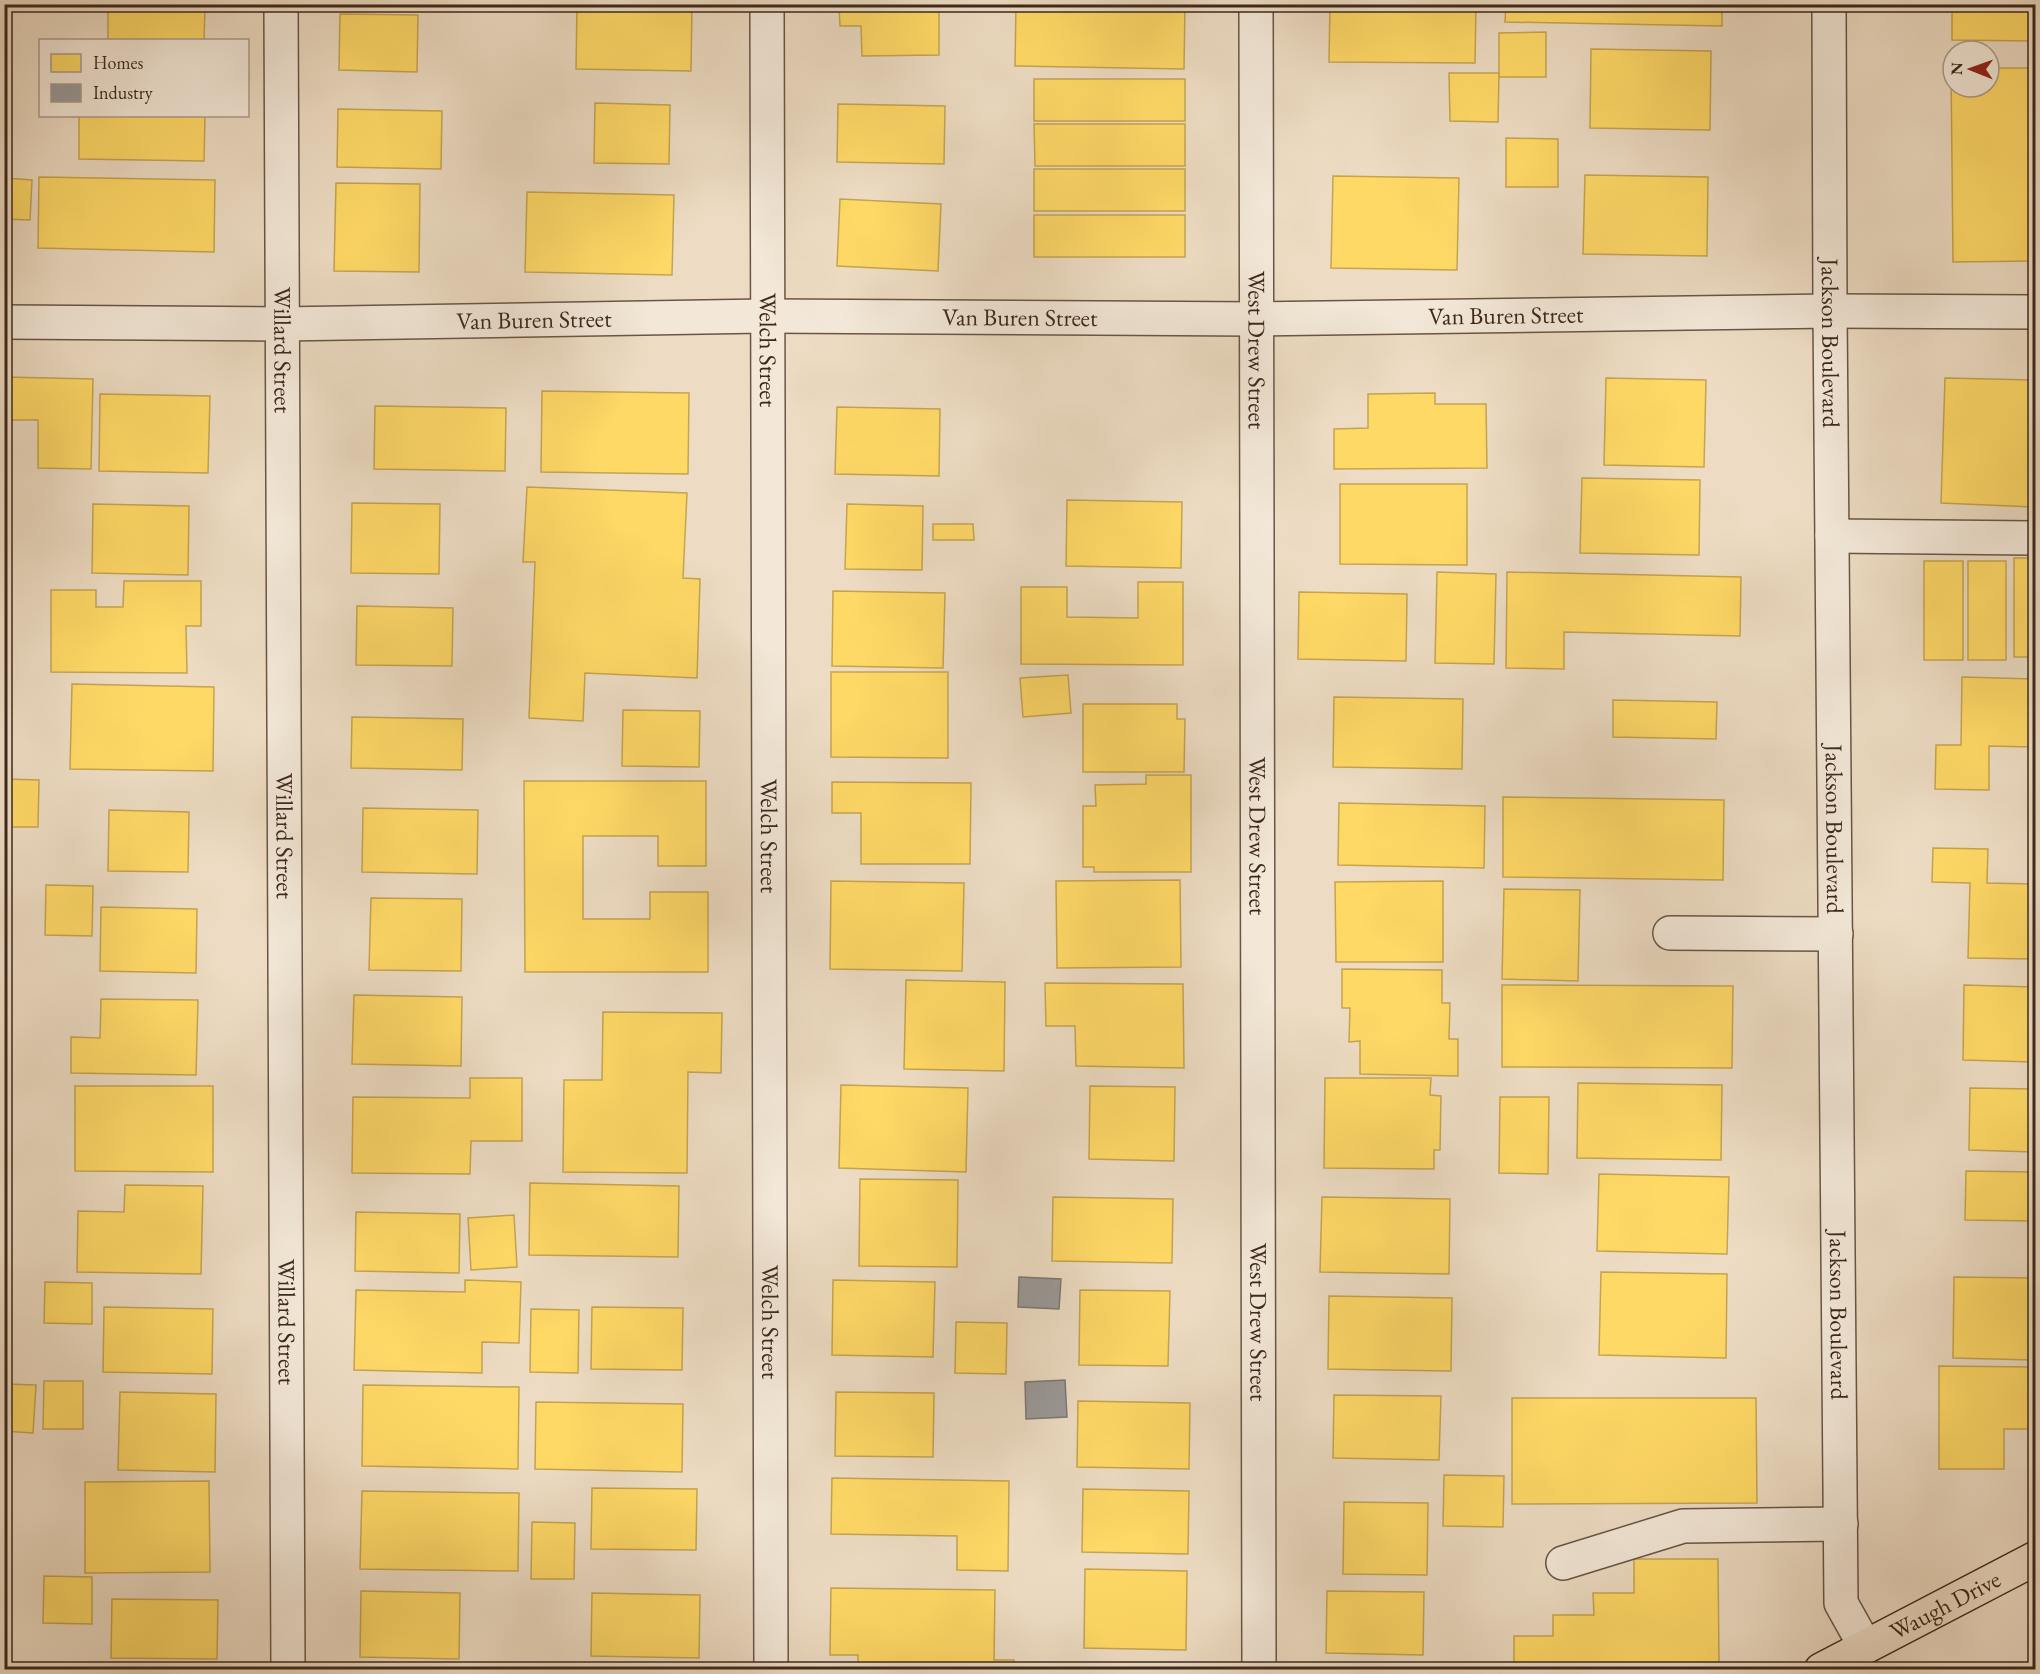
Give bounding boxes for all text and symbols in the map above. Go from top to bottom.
legend [39,39,249,117]
north arrow [1941,39,2001,99]
text: Homes [93,51,144,74]
text: N [1946,62,1967,75]
text: Industry [93,81,153,104]
street label: Jackson Boulevard [1815,256,1847,429]
street label: West Drew Street [1241,271,1273,430]
street label: Willard Street [267,287,299,414]
street label: Welch Street [753,293,784,408]
street label: Van Buren Street [1428,298,1584,332]
street label: Van Buren Street [942,301,1098,333]
street label: Van Buren Street [456,303,612,336]
street label: Jackson Boulevard [1819,742,1851,915]
street label: West Drew Street [1242,757,1274,916]
street label: Willard Street [269,773,301,900]
street label: Welch Street [754,779,785,894]
street label: Jackson Boulevard [1823,1228,1855,1401]
street label: West Drew Street [1243,1243,1275,1402]
street label: Willard Street [271,1259,303,1386]
street label: Welch Street [755,1265,786,1380]
street label: Waugh Drive [1884,1563,2006,1647]

